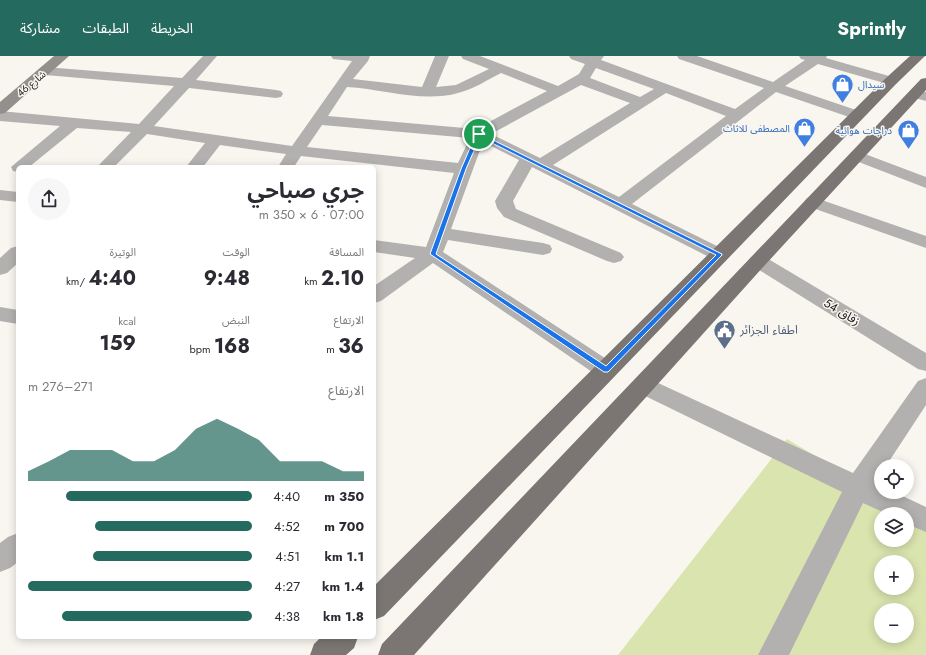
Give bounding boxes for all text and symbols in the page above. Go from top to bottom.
text: Sprintly [837,15,906,42]
text: مشاركة [20,18,60,38]
text: الطبقات [82,18,129,38]
text: الخريطة [151,18,193,38]
street label: شارع 46 [13,67,49,100]
shop icon: سيدال [830,71,856,104]
place label: سيدال [858,77,884,92]
shop icon: المصطفى للاثاث [792,115,818,148]
pin [462,117,496,151]
shop icon: دراجات هوائية [895,117,921,150]
place label: المصطفى للاثاث [723,121,790,136]
icon: arrive [468,123,490,145]
place label: دراجات هوائية [836,123,892,138]
text: جري صباحي [247,174,364,206]
button: share [28,178,70,220]
text: 07:00 · 6 × 350 m [259,205,364,224]
text: الوتيرة [110,244,136,260]
text: الوقت [222,244,250,260]
text: المسافة [329,244,364,260]
text: 4:40 [88,264,136,293]
text: 9:48 [204,264,250,293]
text: 2.10 [321,264,364,293]
text: /km [66,273,88,289]
text: km [304,273,321,289]
street label: زقاق 54 [820,294,864,330]
text: النبض [222,312,250,328]
text: الارتفاع [334,312,364,328]
text: kcal [118,313,136,329]
public building icon: اطفاء الجزائر [712,317,738,350]
place label: اطفاء الجزائر [739,321,798,339]
text: 159 [100,329,136,358]
text: 168 [214,332,250,361]
text: 36 [338,332,364,361]
text: bpm [189,341,214,357]
text: m [326,341,338,357]
text: 271–276 m [28,377,93,396]
text: الارتفاع [328,381,364,400]
map controls [874,459,914,643]
button: locate [874,459,914,499]
text: 4:40 [273,487,300,506]
text: 350 m [324,487,364,506]
button: layers [874,507,914,547]
text: 4:52 [274,517,300,536]
text: 700 m [324,517,364,536]
text: 4:51 [275,547,300,566]
text: 1.1 km [325,547,364,566]
button: + [874,555,914,595]
text: 4:27 [274,577,300,596]
text: 1.4 km [322,577,364,596]
button: − [874,603,914,643]
text: 4:38 [274,607,300,626]
text: 1.8 km [323,607,364,626]

